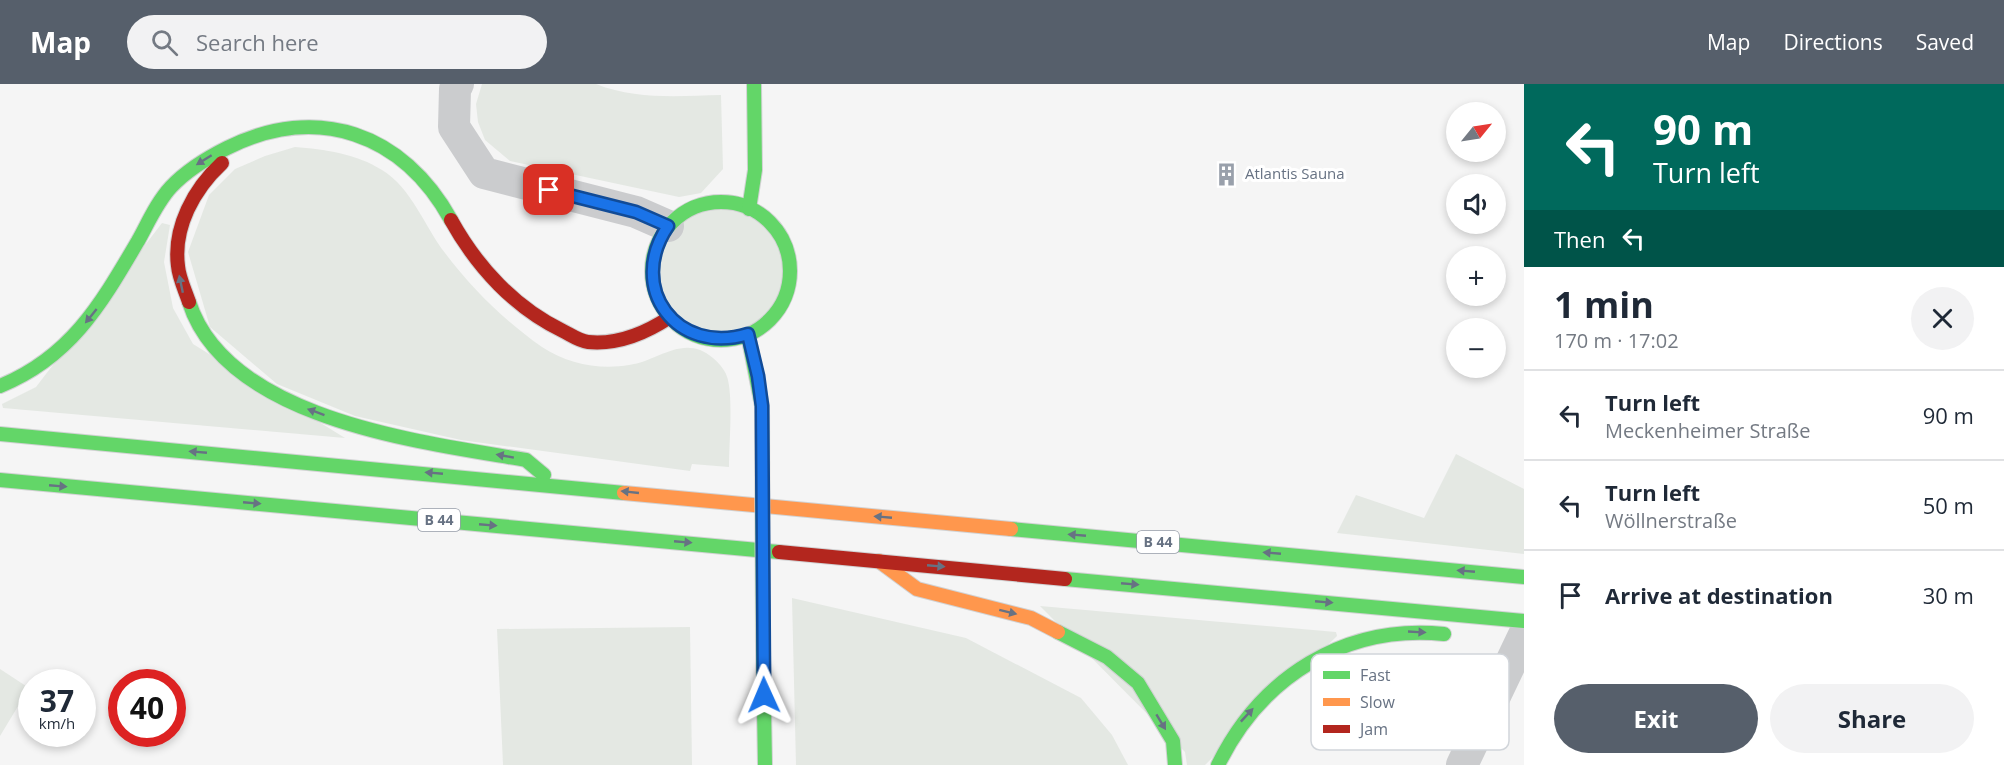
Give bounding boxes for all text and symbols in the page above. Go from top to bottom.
search box [127,15,547,69]
text: Map [30,23,91,61]
icon: search [148,26,181,59]
text: Search here [196,27,319,57]
text: Map [1707,28,1750,56]
text: Directions [1783,28,1883,56]
text: Saved [1916,28,1974,56]
text: 90 m [1653,100,1753,157]
north arrow [1446,102,1506,162]
map controls [1446,102,1506,378]
icon: left [1554,108,1632,186]
one-way arrow [196,154,212,165]
text: Turn left [1653,154,1760,191]
building icon: Atlantis Sauna [1214,161,1240,187]
place label: Atlantis Sauna [1245,163,1345,183]
pin [523,164,574,215]
icon: arrive [532,173,565,206]
button: sound [1446,174,1506,234]
icon: left [1617,222,1650,255]
text: Then [1554,224,1605,254]
button: + [1446,246,1506,306]
one-way arrow [176,274,185,293]
text: 1 min [1554,280,1654,329]
button: close [1911,287,1974,350]
one-way arrow [84,308,97,324]
button: − [1446,318,1506,378]
text: 170 m · 17:02 [1554,327,1679,354]
text: Turn left [1605,387,1700,417]
icon: left [1554,399,1587,432]
text: 90 m [1923,400,1974,430]
one-way arrow [307,407,325,417]
text: Meckenheimer Straße [1605,417,1811,444]
one-way arrow [188,447,207,457]
one-way arrow [496,451,515,460]
one-way arrow [424,468,443,478]
text: Turn left [1605,477,1700,507]
one-way arrow [49,481,68,491]
one-way arrow [621,487,640,497]
icon: left [1554,489,1587,522]
text: 50 m [1923,490,1974,520]
one-way arrow [243,498,262,508]
text: Wöllnerstraße [1605,507,1737,534]
road number: B 44 [418,509,460,531]
one-way arrow [874,512,893,522]
one-way arrow [479,520,498,530]
one-way arrow [1068,530,1087,540]
road number: B 44 [1137,531,1179,553]
one-way arrow [673,537,692,547]
one-way arrow [1262,548,1281,558]
one-way arrow [927,561,946,571]
one-way arrow [1456,566,1475,576]
one-way arrow [1121,579,1140,589]
icon: arrive [1554,579,1587,612]
text: Arrive at destination [1605,580,1833,610]
text: 30 m [1923,580,1974,610]
one-way arrow [1315,597,1334,607]
one-way arrow [999,607,1017,617]
one-way arrow [1408,627,1427,636]
legend [1311,654,1509,750]
position arrow [732,663,796,727]
text: Fast [1360,664,1391,686]
speed limit sign: 40 [108,669,186,747]
text: 37 [40,680,74,721]
button: Exit [1554,684,1758,753]
button: Share [1770,684,1974,753]
text: Slow [1360,691,1395,713]
one-way arrow [1240,708,1254,722]
text: km/h [39,713,75,733]
one-way arrow [1156,714,1166,731]
text: Jam [1358,718,1388,740]

